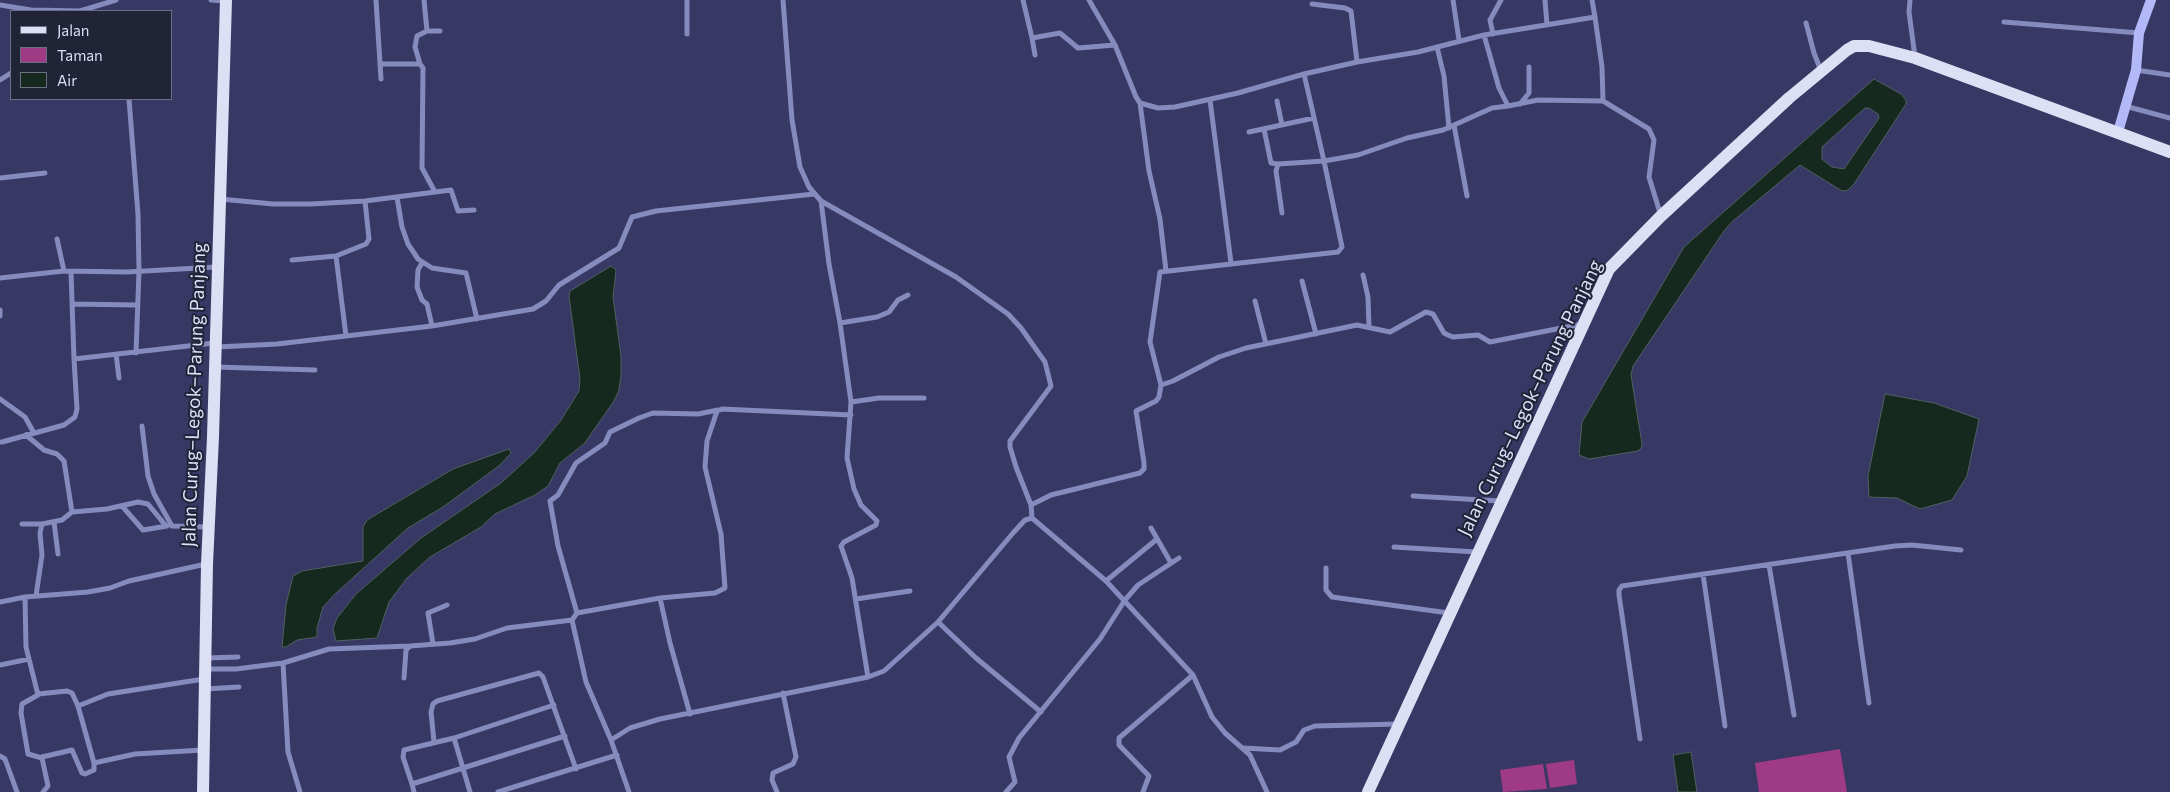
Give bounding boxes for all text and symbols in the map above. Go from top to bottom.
legend [10,10,172,100]
text: Jalan [57,21,89,39]
text: Taman [57,46,103,64]
text: Air [57,71,77,89]
street label: Jalan Curug–Legok–Parung Panjang [177,242,211,548]
street label: Jalan Curug–Legok–Parung Panjang [1453,256,1607,540]

